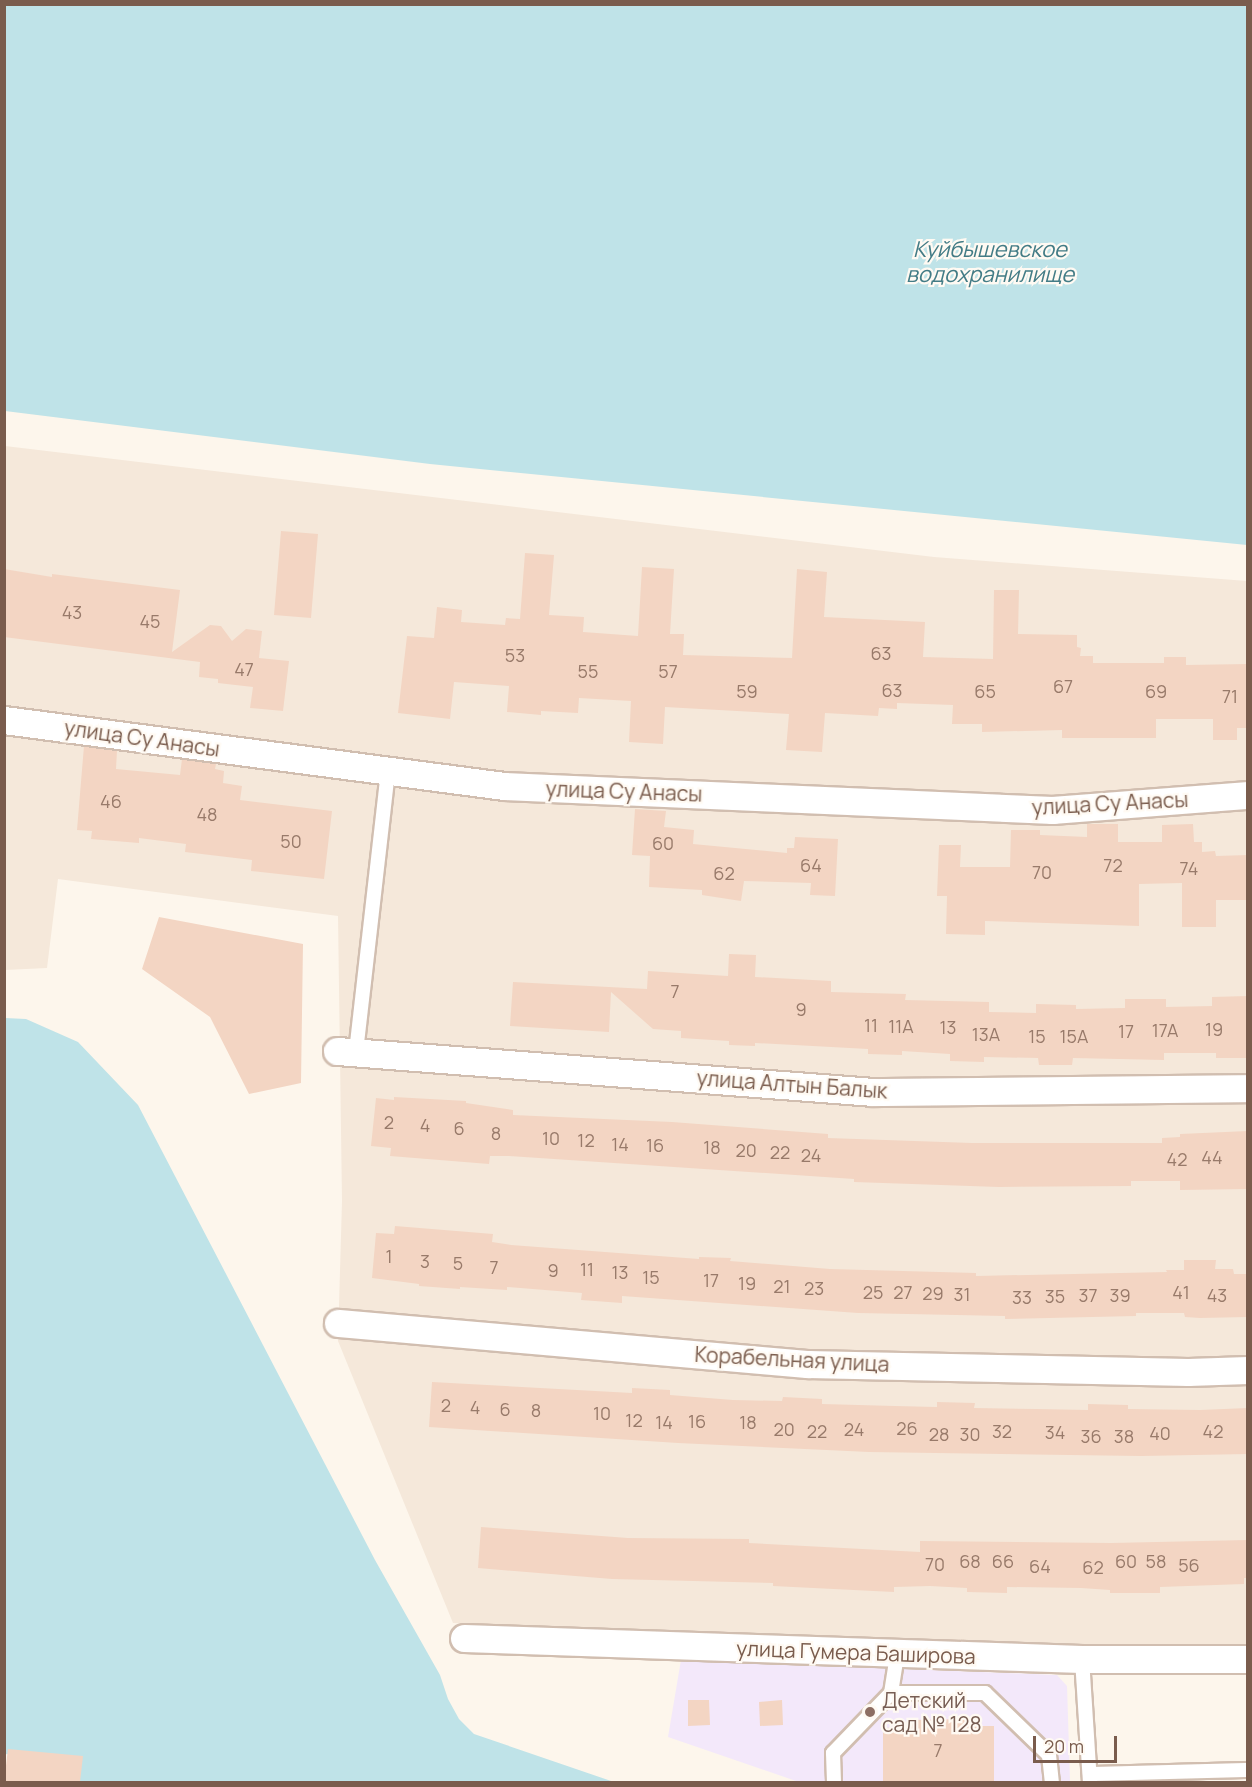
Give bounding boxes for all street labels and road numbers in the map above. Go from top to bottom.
street label: улица Су Анасы [63,715,221,761]
street label: улица Су Анасы [545,776,703,806]
street label: улица Су Анасы [1031,786,1189,820]
street label: улица Алтын Балык [696,1065,888,1103]
street label: Корабельная улица [694,1341,890,1377]
street label: улица Гумера Баширова [736,1635,976,1669]

